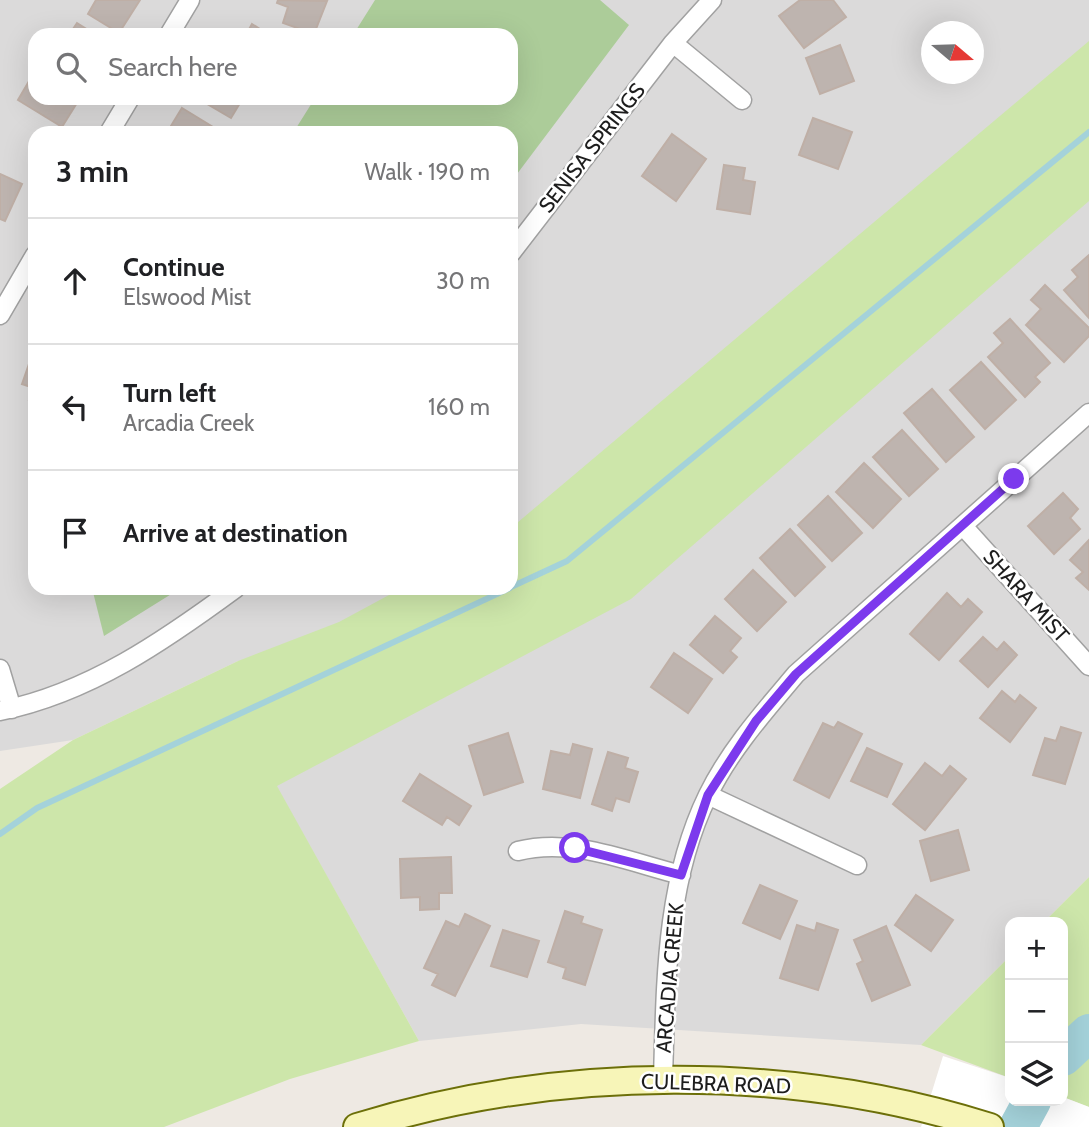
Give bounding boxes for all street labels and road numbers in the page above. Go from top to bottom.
street label: SENISA SPRINGS [533,78,650,217]
street label: SHARA MIST [978,544,1075,647]
street label: ARCADIA CREEK [650,902,689,1054]
street label: CULEBRA ROAD [641,1068,791,1099]

